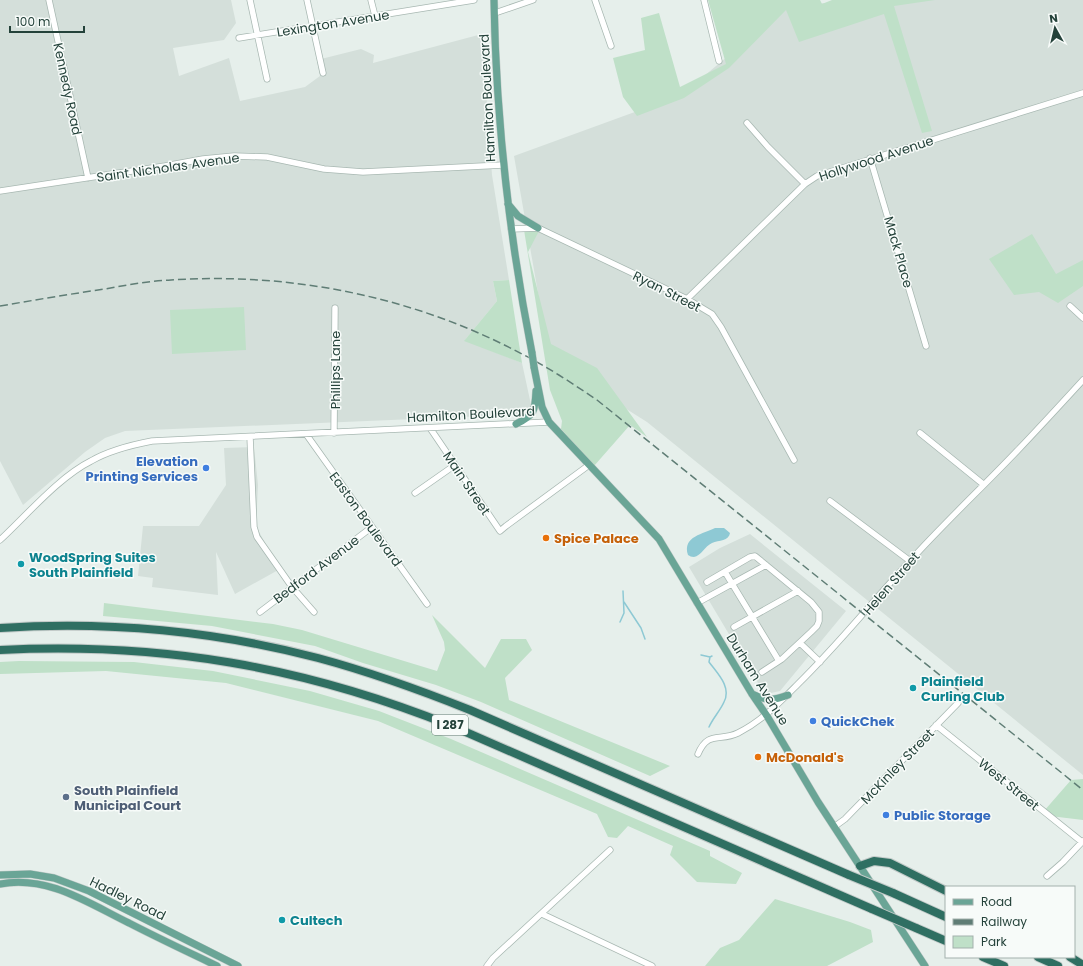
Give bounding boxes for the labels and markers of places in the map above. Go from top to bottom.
place label: Elevation Printing Services [86,452,198,486]
marker: Elevation Printing Services [201,463,211,473]
place label: Spice Palace [554,529,639,548]
marker: Spice Palace [541,533,551,543]
place label: WoodSpring Suites South Plainfield [29,548,156,582]
marker: WoodSpring Suites South Plainfield [16,559,26,569]
place label: Plainfield Curling Club [921,672,1005,706]
marker: Plainfield Curling Club [908,683,918,693]
place label: QuickChek [821,712,894,731]
marker: QuickChek [808,716,818,726]
place label: McDonald's [766,748,844,767]
marker: McDonald's [753,752,763,762]
place label: South Plainfield Municipal Court [74,781,181,815]
marker: South Plainfield Municipal Court [61,792,71,802]
place label: Public Storage [894,806,991,825]
marker: Public Storage [881,810,891,820]
place label: Cultech [290,911,343,930]
marker: Cultech [277,915,287,925]

